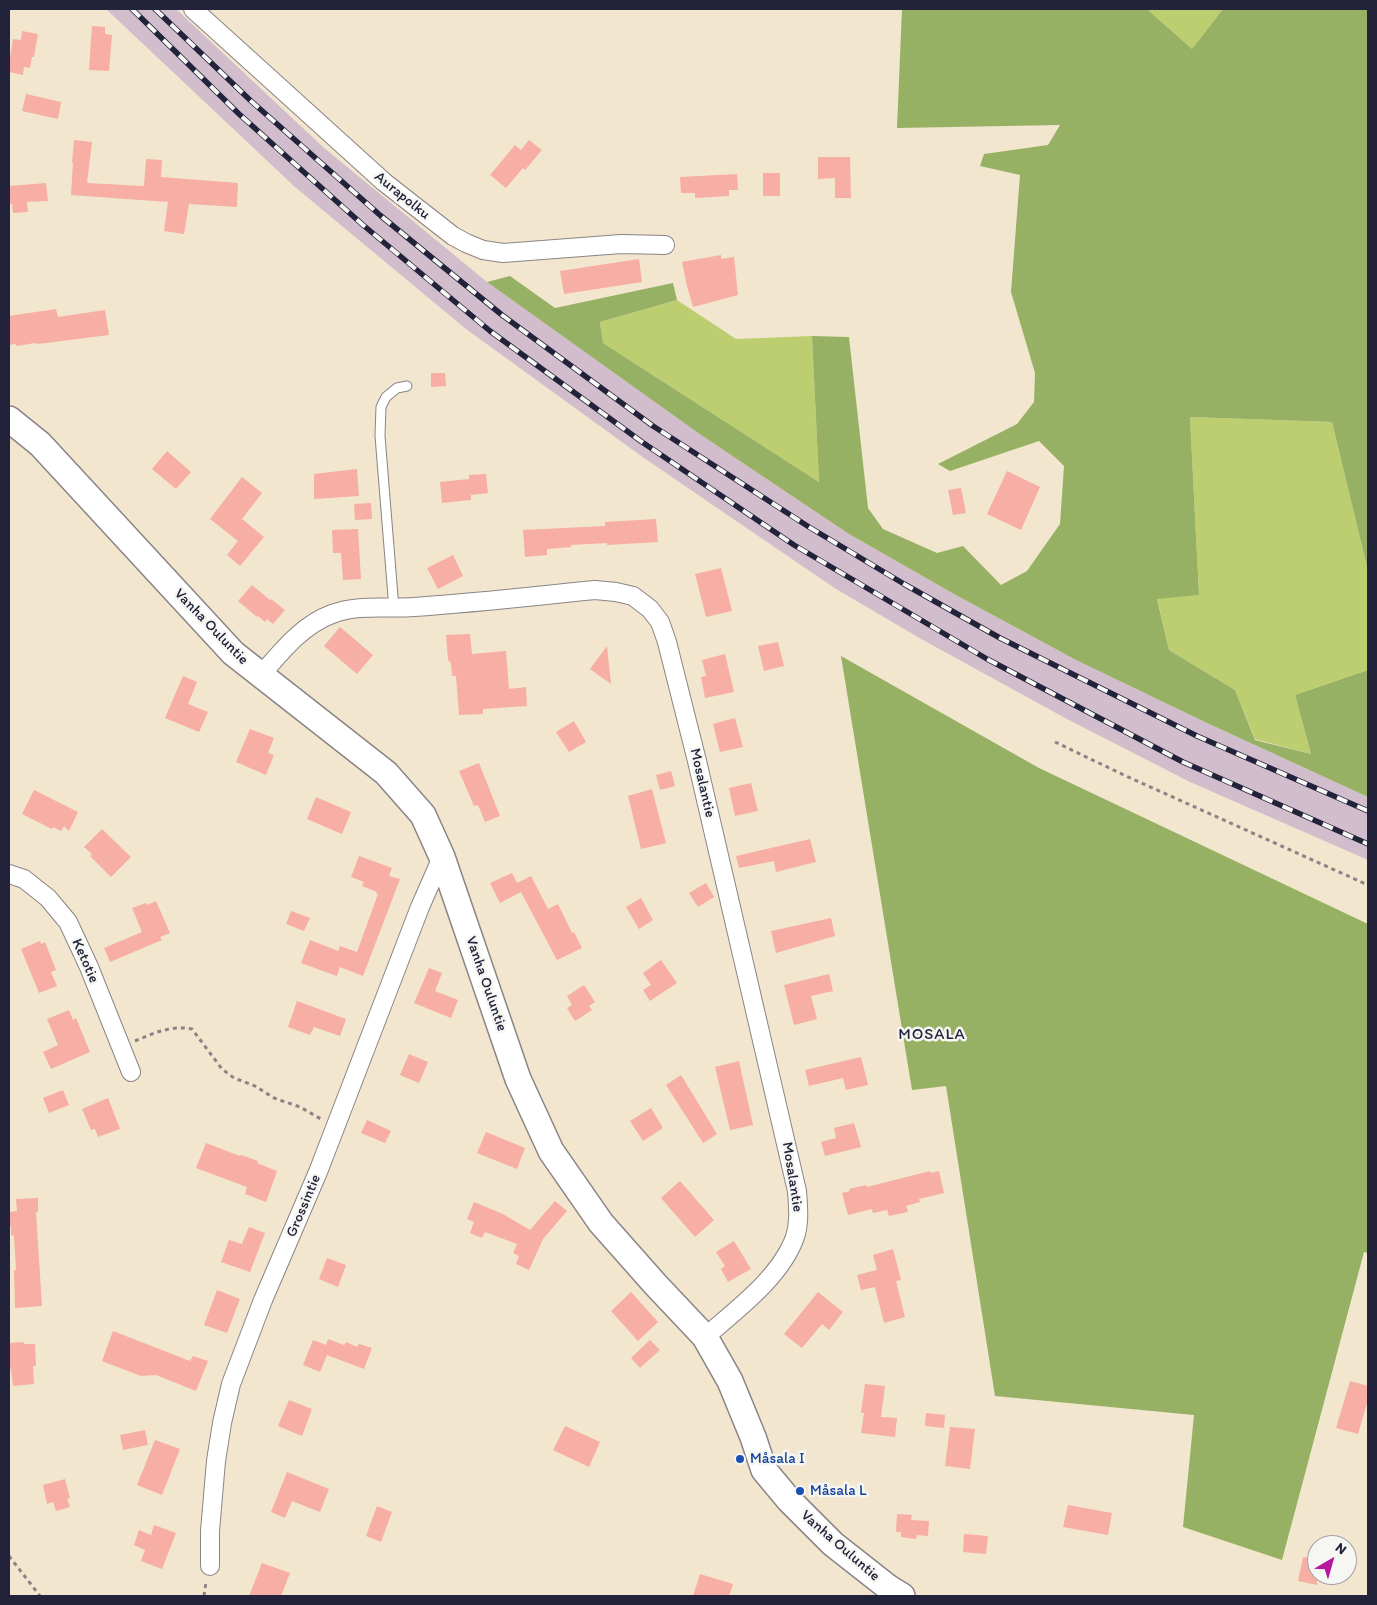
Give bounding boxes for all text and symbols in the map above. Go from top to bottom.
street label: Aurapolku [371,168,433,224]
street label: Vanha Ouluntie [170,585,252,669]
street label: Mosalantie [685,747,719,819]
street label: Vanha Ouluntie [461,934,511,1034]
street label: Ketotie [67,936,103,986]
district label: MOSALA [897,1025,967,1045]
street label: Mosalantie [778,1141,806,1213]
street label: Grossintie [283,1172,325,1240]
place label: Måsala I [750,1450,805,1468]
marker: Måsala I [734,1453,746,1465]
place label: Måsala L [810,1482,867,1500]
marker: Måsala L [794,1485,806,1497]
street label: Vanha Ouluntie [797,1507,883,1585]
north arrow [1307,1535,1357,1585]
text: N [1332,1539,1350,1558]

